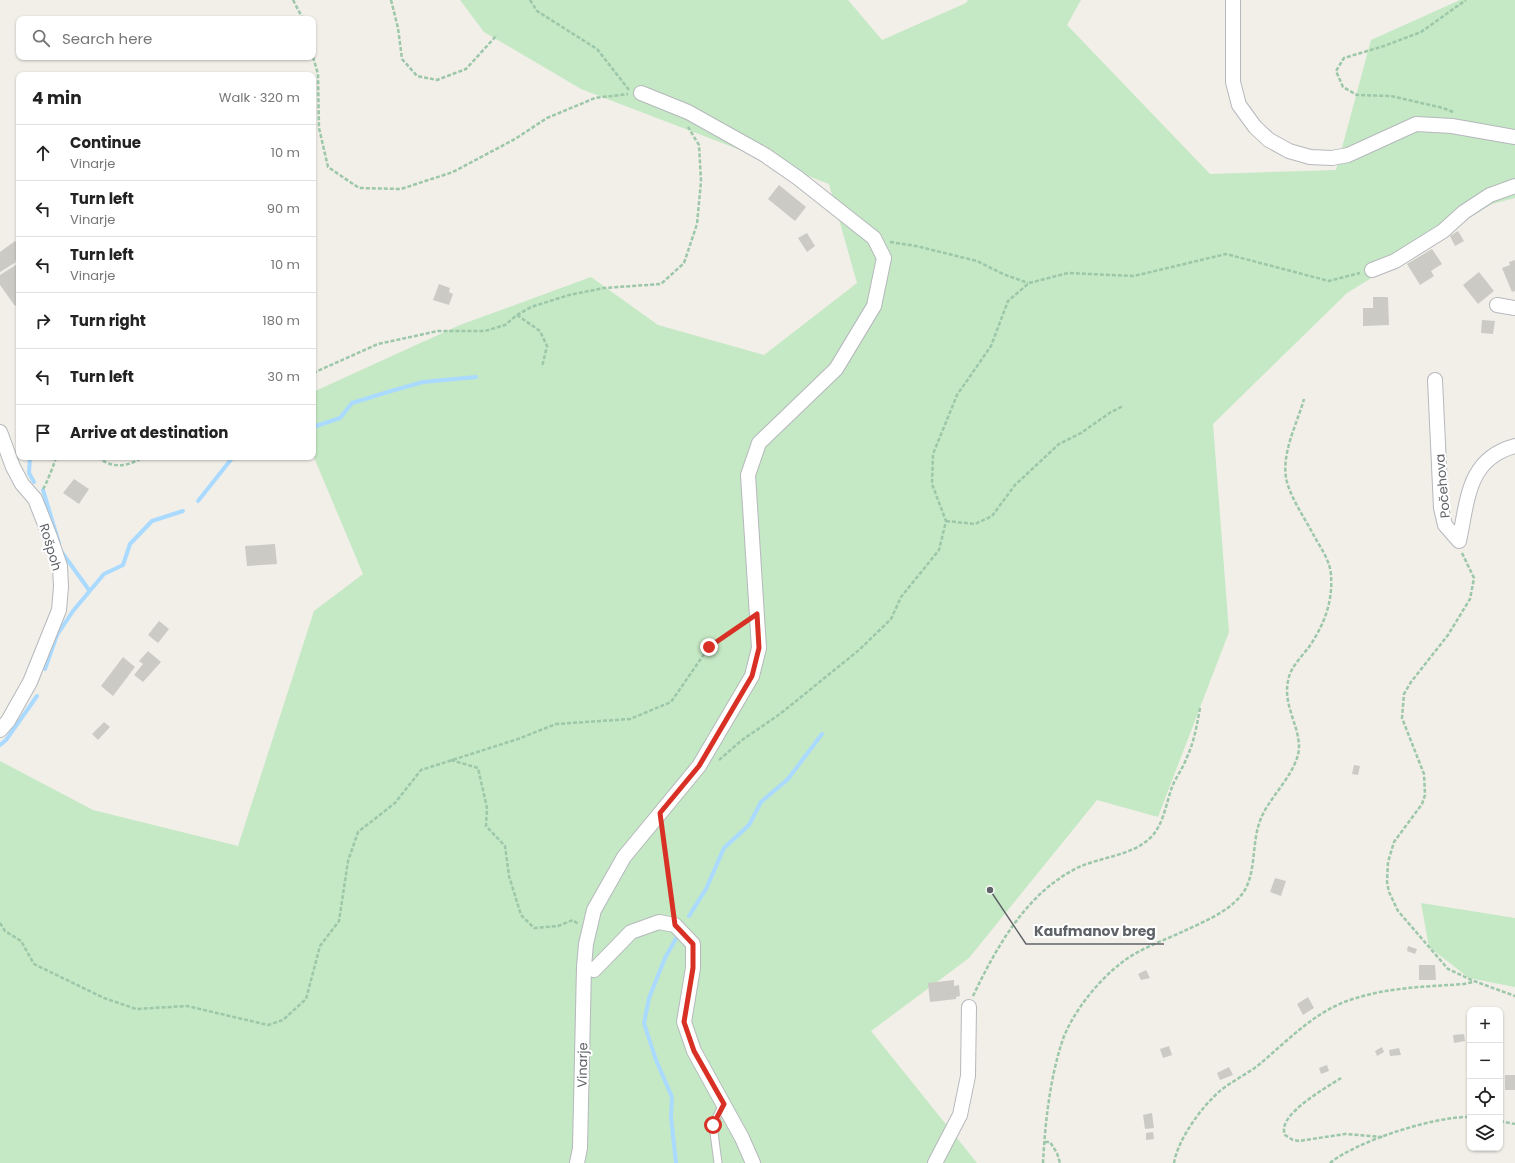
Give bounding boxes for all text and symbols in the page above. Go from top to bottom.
search box [16,16,316,60]
icon: search [30,27,52,49]
text: Search here [62,28,152,49]
text: 4 min [32,86,82,110]
text: Walk · 320 m [219,88,300,107]
text: Continue [70,132,141,153]
icon: ahead [32,142,54,164]
text: 10 m [271,143,300,162]
text: Vinarje [70,154,115,173]
text: Turn left [70,188,134,209]
icon: left [32,198,54,220]
text: 90 m [267,199,300,218]
text: Vinarje [70,210,115,229]
text: Turn left [70,244,134,265]
icon: left [32,254,54,276]
text: 10 m [271,255,300,274]
text: Vinarje [70,266,115,285]
icon: right [32,310,54,332]
text: Turn right [70,310,146,331]
text: 180 m [263,311,300,330]
icon: left [32,366,54,388]
text: Turn left [70,366,134,387]
text: 30 m [267,367,300,386]
icon: arrive [32,422,54,444]
text: Arrive at destination [70,422,228,443]
street label: Počehova [1430,453,1455,519]
street label: Rošpoh [34,521,67,573]
route end [700,638,718,656]
callout: Kaufmanov breg [1026,918,1164,944]
text: Kaufmanov breg [1034,921,1156,941]
map controls [1467,1007,1503,1151]
button: + [1467,1007,1503,1043]
street label: Vinarje [573,1042,592,1088]
button: − [1467,1043,1503,1079]
button: locate [1467,1079,1503,1115]
button: layers [1467,1115,1503,1151]
route start [704,1116,722,1134]

